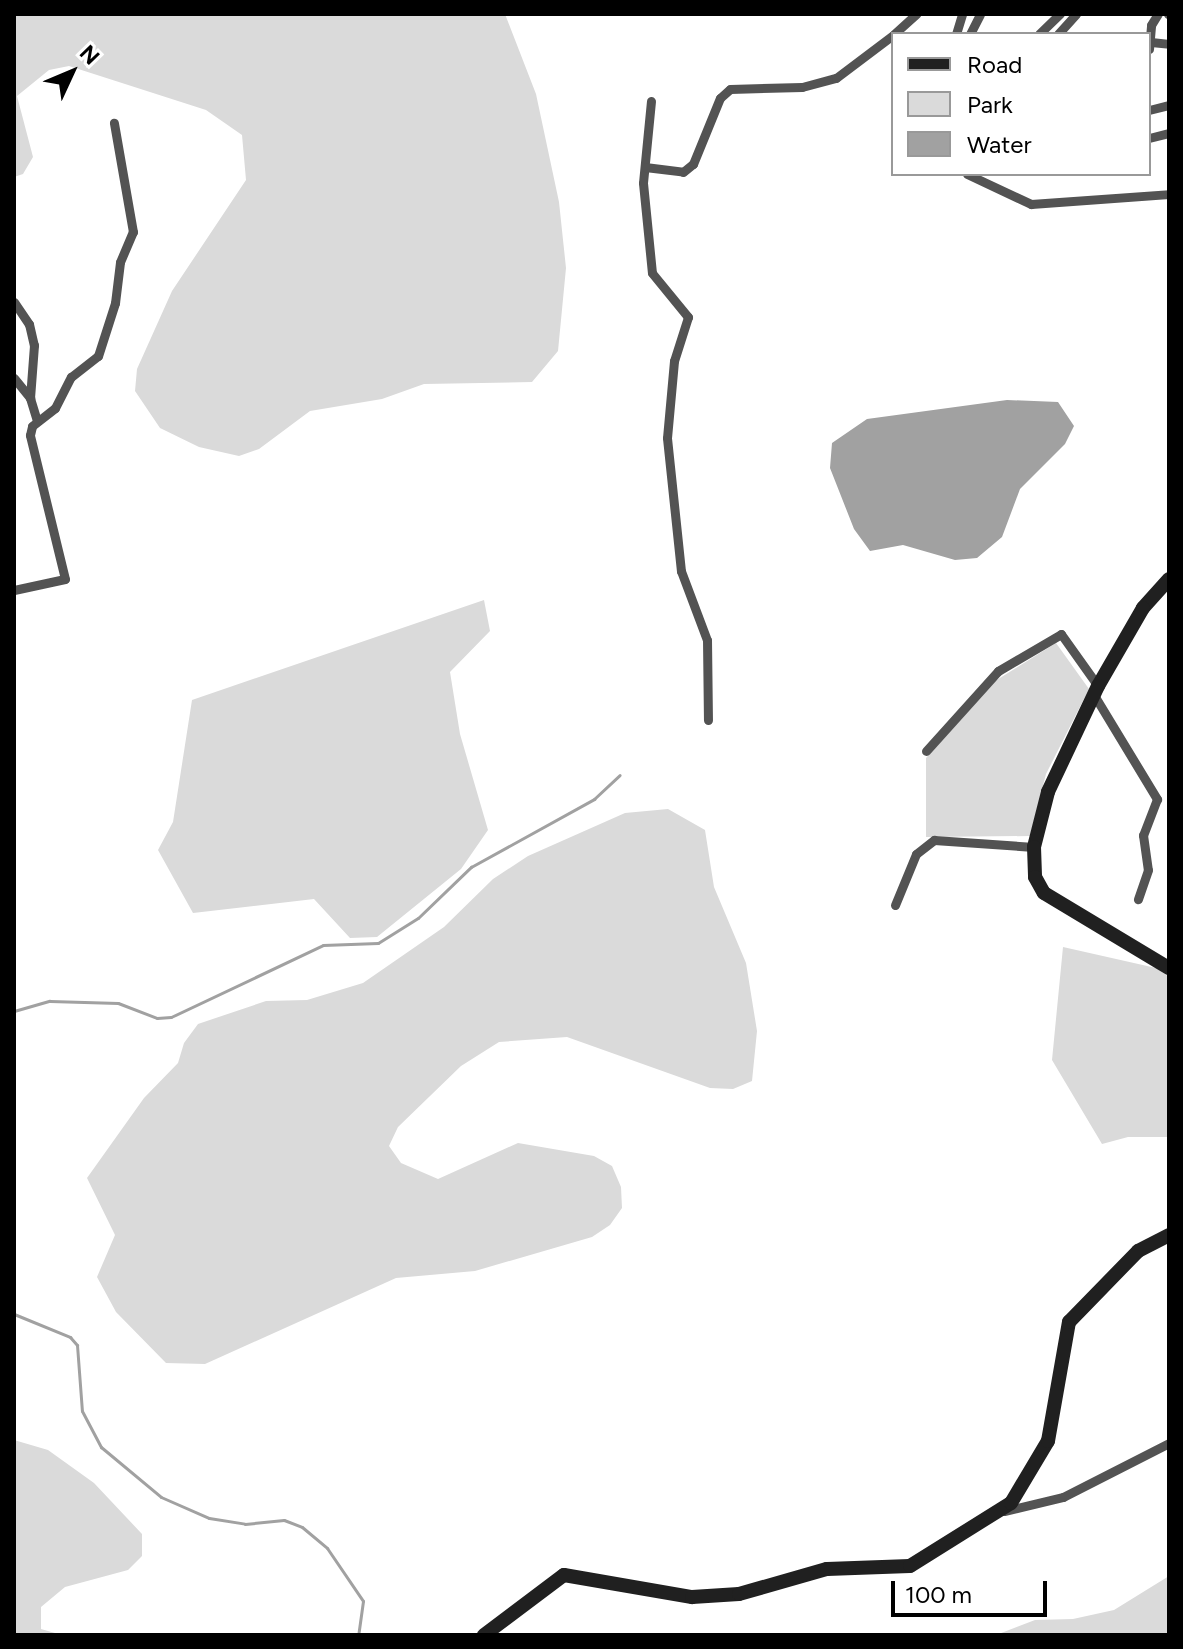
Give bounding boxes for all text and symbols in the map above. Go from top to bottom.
north arrow [32,32,112,112]
legend [891,32,1151,176]
text: N [74,39,105,70]
text: Road [967,50,1022,79]
text: Park [967,90,1013,119]
text: Water [967,130,1032,159]
scale bar [895,1565,1051,1615]
text: 100 m [905,1580,972,1609]

